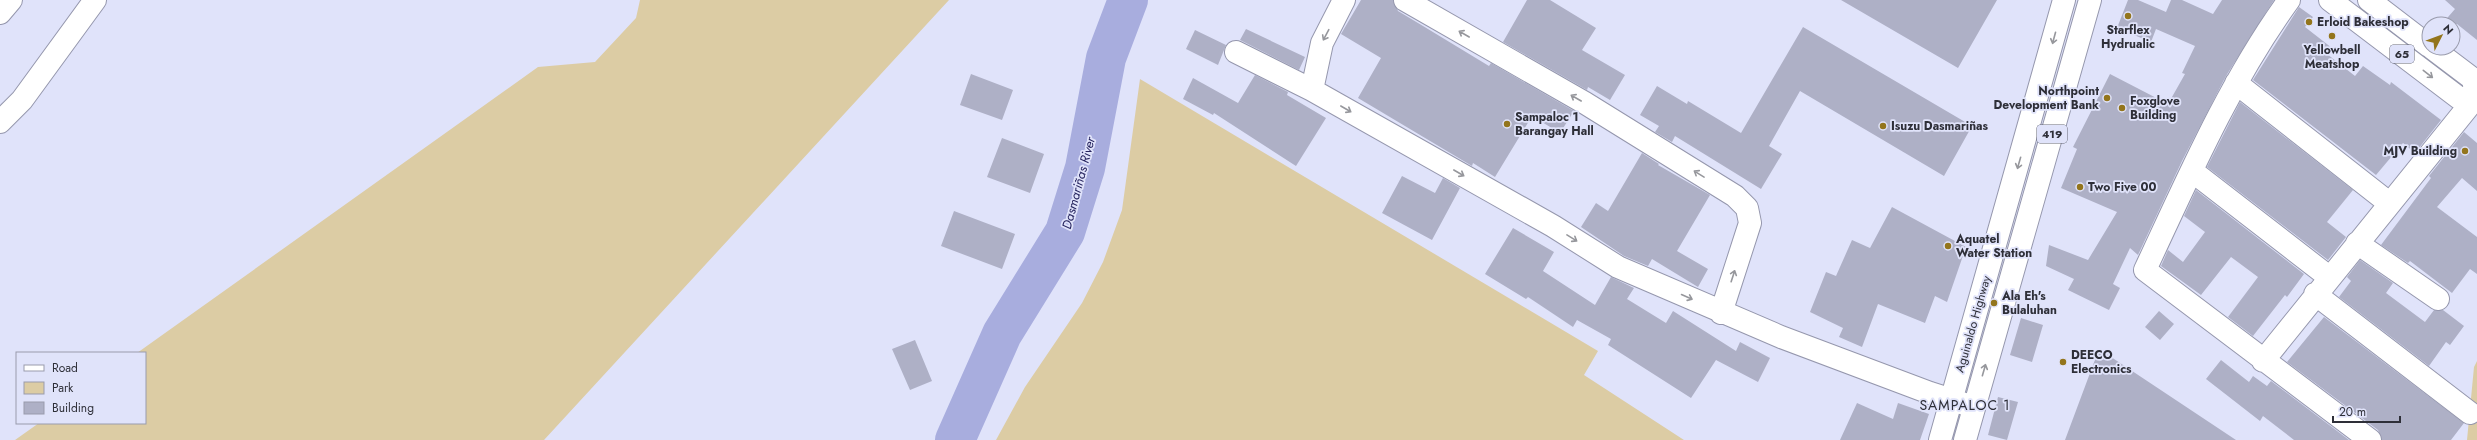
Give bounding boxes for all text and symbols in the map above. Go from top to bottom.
marker: Starflex Hydrualic [2123,11,2133,21]
place label: Erloid Bakeshop [2317,13,2409,31]
north arrow [2421,16,2461,56]
marker: Erloid Bakeshop [2304,17,2314,27]
place label: Starflex Hydrualic [2101,21,2155,53]
text: N [2440,21,2457,38]
one-way arrow [1322,28,1329,40]
one-way arrow [1458,29,1470,37]
one-way arrow [2049,31,2057,44]
marker: Yellowbell Meatshop [2327,31,2337,41]
place label: Yellowbell Meatshop [2303,41,2360,73]
road number: 65 [2390,45,2414,63]
one-way arrow [2423,70,2434,78]
place label: Northpoint Development Bank [1993,82,2099,114]
place label: Foxglove Building [2130,92,2180,124]
marker: Northpoint Development Bank [2102,93,2112,103]
one-way arrow [1570,94,1582,102]
marker: Foxglove Building [2117,103,2127,113]
one-way arrow [1340,106,1352,114]
place label: Sampaloc 1 Barangay Hall [1515,108,1594,140]
place label: Isuzu Dasmariñas [1891,117,1989,135]
marker: Sampaloc 1 Barangay Hall [1502,119,1512,129]
marker: Isuzu Dasmariñas [1878,121,1888,131]
road number: 419 [2037,125,2067,143]
water label: Dasmariñas River [1057,134,1100,231]
place label: MJV Building [2384,142,2457,160]
marker: MJV Building [2460,146,2470,156]
one-way arrow [2015,156,2022,169]
one-way arrow [1693,169,1705,177]
one-way arrow [1453,170,1465,178]
place label: Two Five 00 [2088,178,2157,196]
marker: Two Five 00 [2075,182,2085,192]
place label: Aquatel Water Station [1955,230,2032,262]
one-way arrow [1566,234,1578,242]
marker: Aquatel Water Station [1943,241,1953,251]
one-way arrow [1730,269,1737,282]
street label: Aguinaldo Highway [1951,273,1996,375]
place label: Ala Eh's Bulaluhan [2001,287,2057,319]
one-way arrow [1681,294,1693,302]
marker: Ala Eh's Bulaluhan [1989,298,1999,308]
place label: DEECO Electronics [2071,346,2132,378]
legend [16,352,146,424]
marker: DEECO Electronics [2058,357,2068,367]
text: Road [52,359,78,377]
one-way arrow [1981,363,1988,376]
text: Park [52,379,74,397]
district label: SAMPALOC 1 [1919,395,2011,415]
scale bar [2333,398,2400,424]
text: Building [52,399,94,417]
text: 20 m [2339,403,2366,421]

